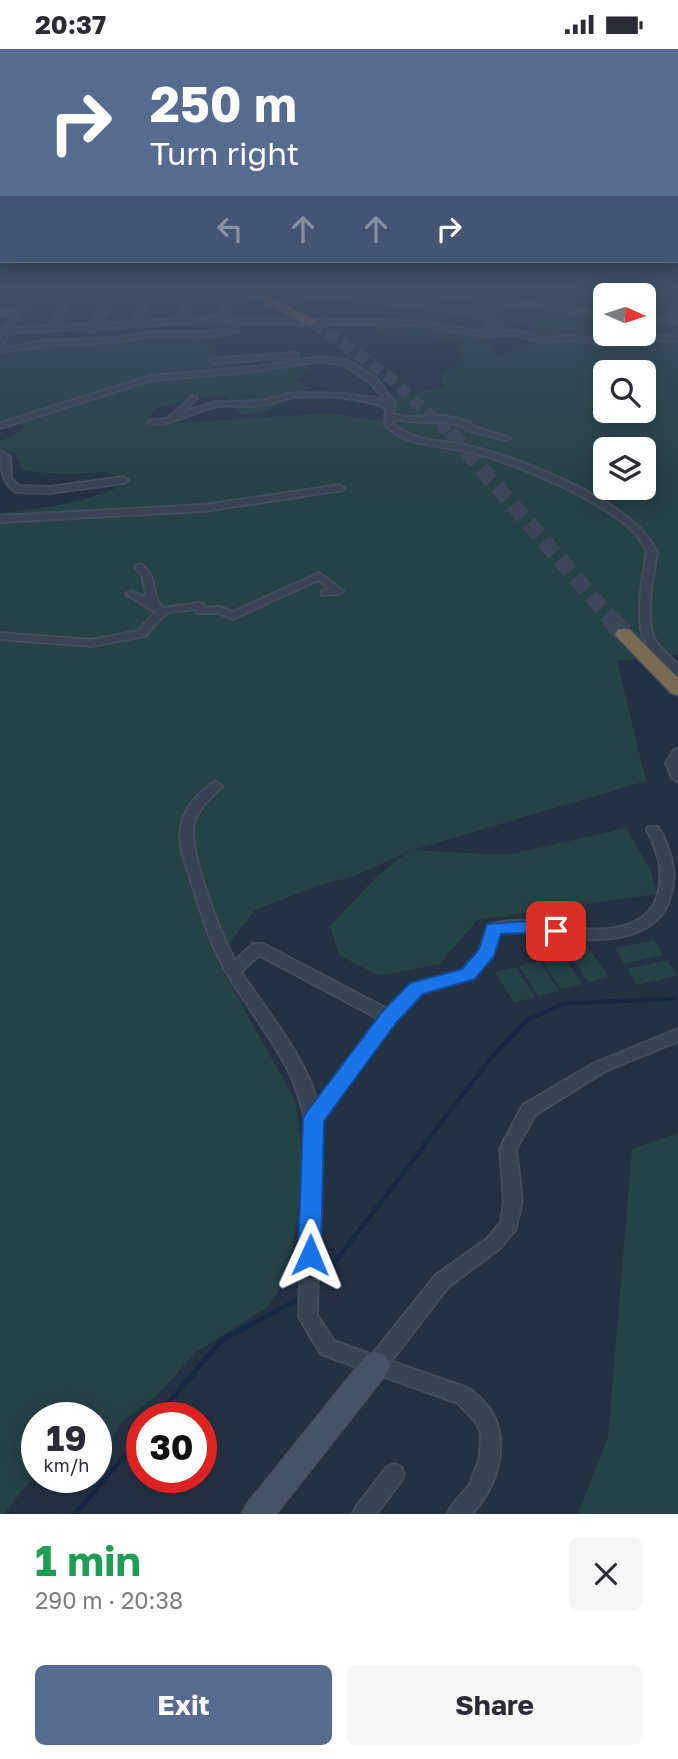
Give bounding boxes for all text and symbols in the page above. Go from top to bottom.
text: 20:37 [35,9,106,40]
text: 250 m [150,74,297,133]
icon: right [35,77,126,168]
text: Turn right [150,134,299,172]
icon: left [211,210,249,248]
icon: ahead [284,210,322,248]
icon: ahead [357,210,395,248]
icon: right [430,210,468,248]
north arrow [593,283,656,347]
map controls [593,283,656,500]
button: search [593,360,656,423]
button: layers [593,437,656,500]
pin [526,901,586,961]
icon: arrive [537,912,575,950]
position arrow [273,1218,347,1292]
speed limit sign: 30 [126,1402,217,1493]
text: 19 [46,1417,87,1459]
text: km/h [44,1454,89,1476]
text: 1 min [35,1535,141,1585]
button: close [569,1537,643,1611]
text: 290 m · 20:38 [35,1586,183,1614]
button: Exit [35,1665,332,1745]
button: Share [346,1665,643,1745]

